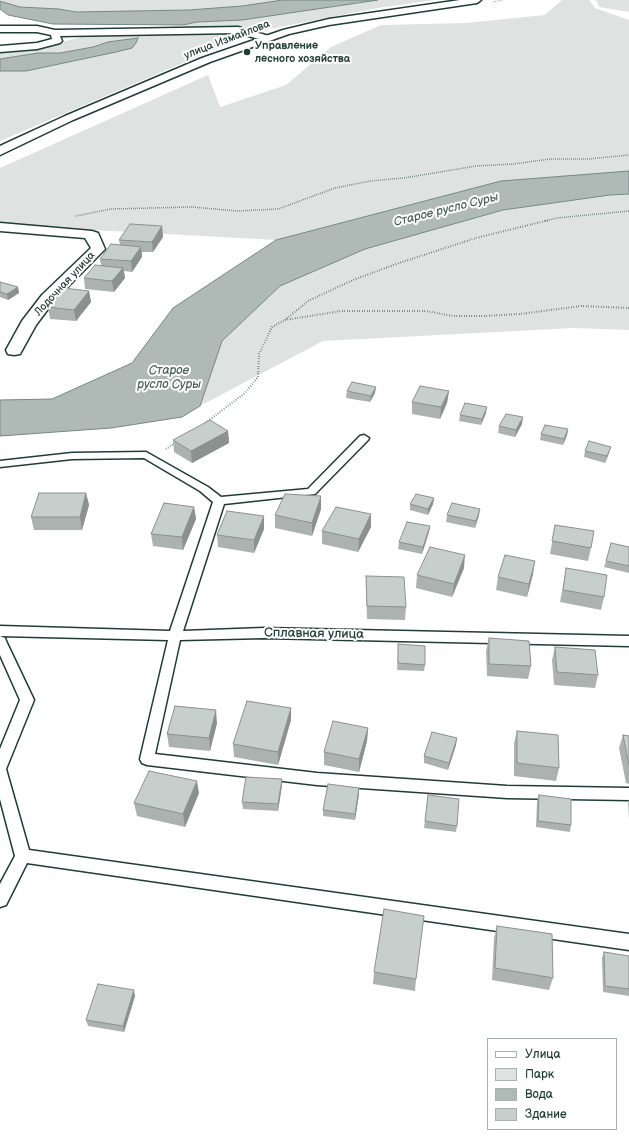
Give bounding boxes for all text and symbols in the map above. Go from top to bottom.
street label: улица Измайлова [182,18,272,62]
place label: Управление лесного хозяйства [255,39,350,65]
marker: Управление лесного хозяйства [242,47,252,57]
water label: Старое русло Суры [392,190,500,230]
street label: Лодочная улица [32,249,98,319]
water label: Старое русло Суры [137,364,201,392]
street label: Сплавная улица [264,625,364,643]
legend [487,1038,617,1130]
text: Улица [525,1047,561,1062]
text: Парк [525,1067,554,1082]
text: Вода [525,1087,553,1102]
text: Здание [525,1107,567,1122]

